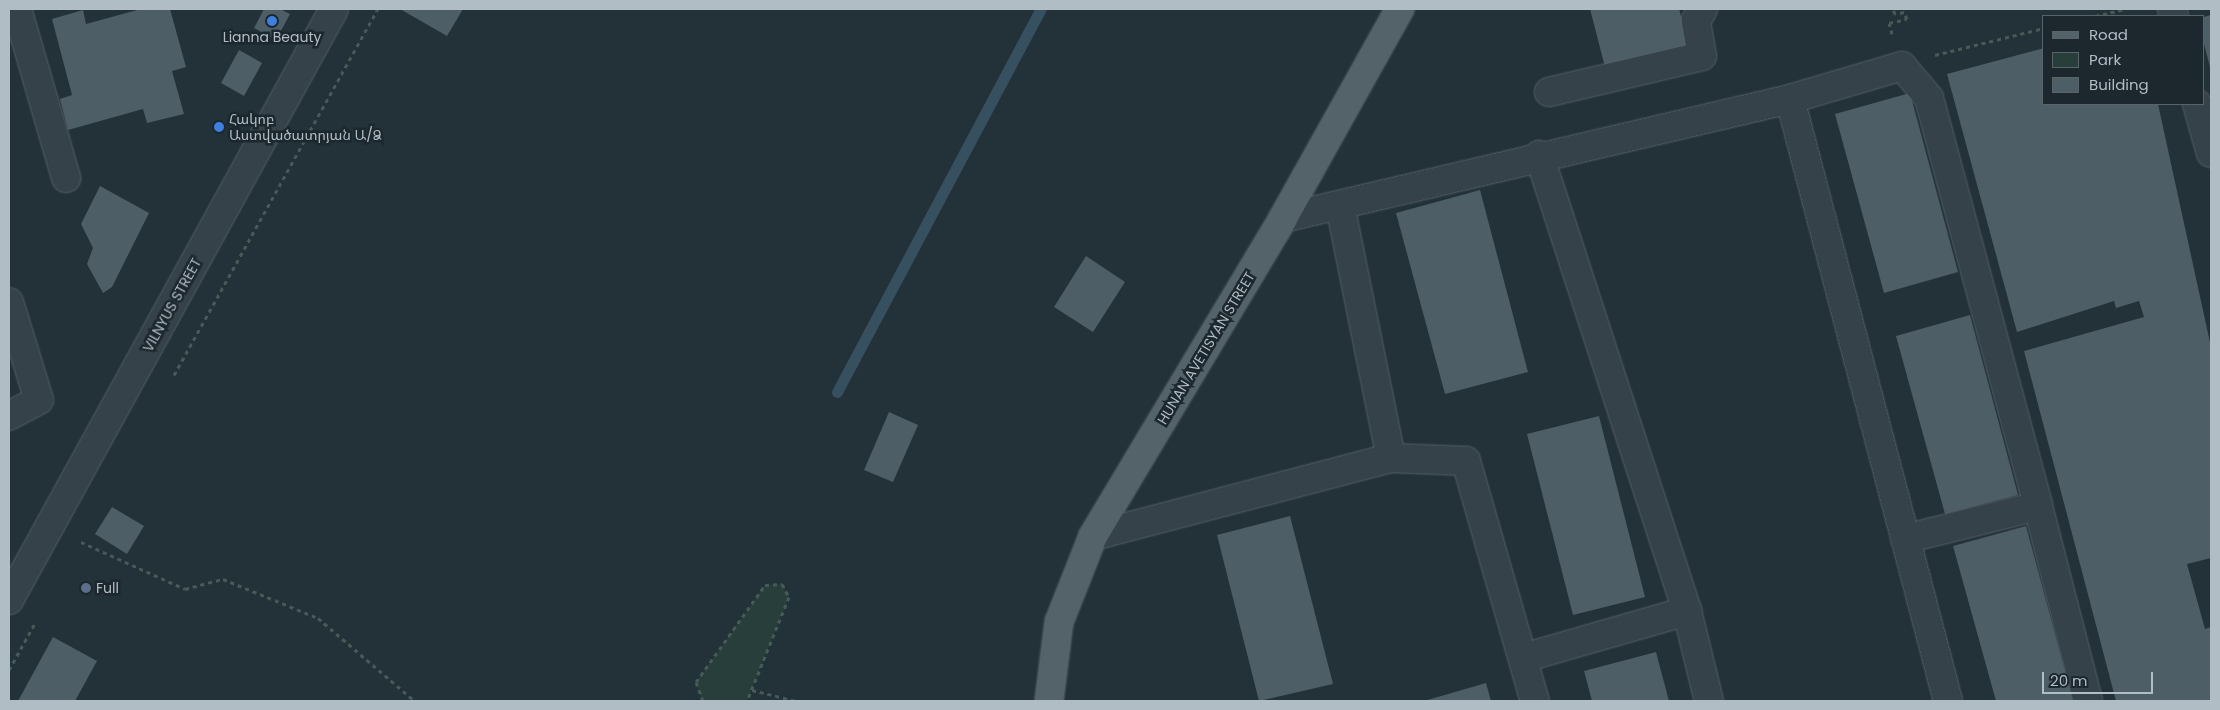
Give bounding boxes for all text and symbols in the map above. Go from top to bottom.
marker: Lianna Beauty [266,15,278,27]
legend [2042,15,2205,105]
text: Road [2089,24,2128,45]
place label: Lianna Beauty [223,29,321,45]
text: Park [2089,49,2121,70]
text: Building [2089,74,2149,95]
place label: Հակոբ Աստվածատրյան Ա/Ձ [229,111,382,144]
marker: Հակոբ Աստվածատրյան Ա/Ձ [213,121,225,133]
street label: VILNYUS STREET [139,255,205,355]
street label: HUNAN AVETISYAN STREET [1154,269,1258,427]
place label: Full [96,580,119,596]
marker: Full [80,582,92,594]
scale bar [2045,662,2156,694]
text: 20 m [2050,670,2088,691]

